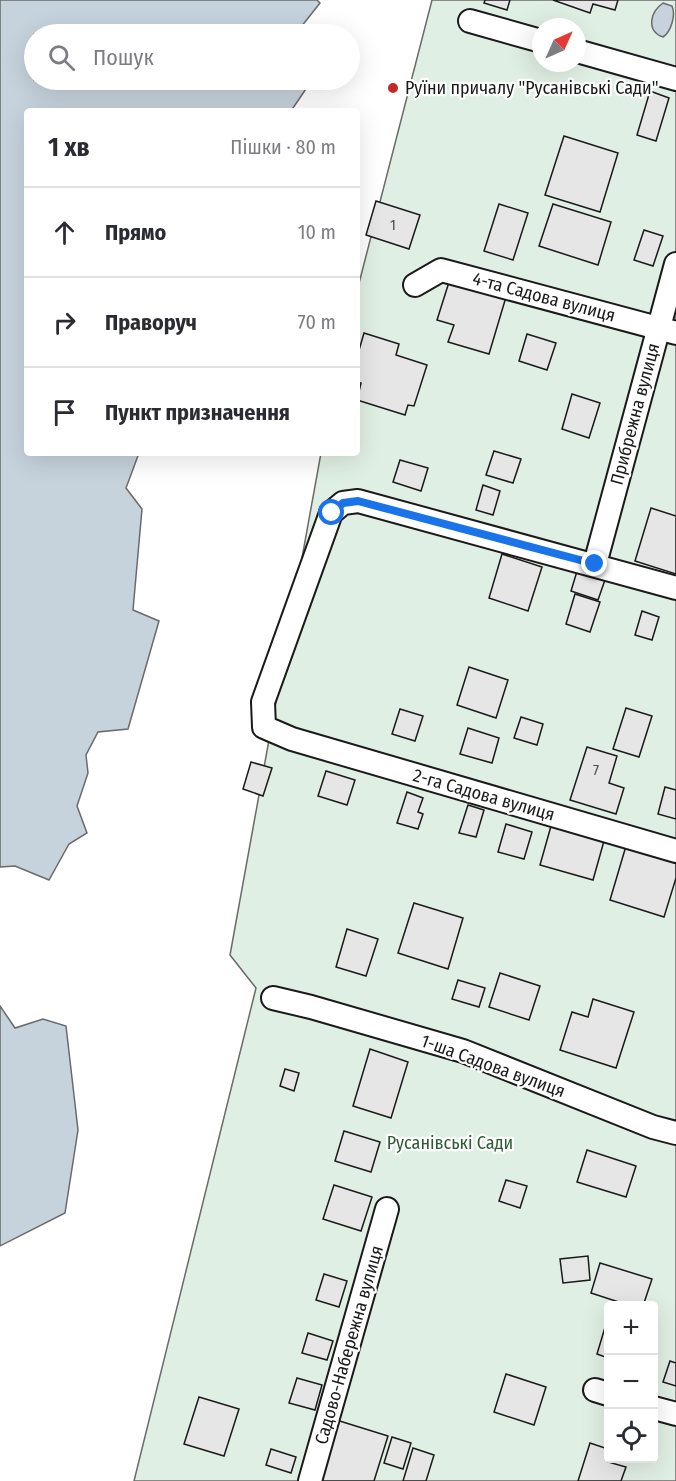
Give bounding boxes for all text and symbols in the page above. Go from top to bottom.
north arrow [532,18,586,72]
search box [24,24,360,90]
icon: search [45,41,78,74]
text: Пошук [93,44,154,71]
place label: Руїни причалу "Русанівські Сади" [405,77,659,99]
marker: Руїни причалу "Русанівські Сади" [386,81,400,95]
text: 1 хв [48,132,90,163]
text: Пішки · 80 m [230,135,336,159]
icon: ahead [48,216,81,249]
house number: 1 [390,216,396,234]
text: Прямо [105,219,166,246]
text: 10 m [298,220,336,244]
street label: 4-та Садова вулиця [470,267,618,327]
icon: right [48,306,81,339]
text: Праворуч [105,309,197,336]
text: 70 m [298,310,336,334]
street label: Прибрежна вулиця [605,341,665,487]
icon: arrive [48,396,81,429]
text: Пункт призначення [105,399,290,426]
route start [318,499,344,525]
route end [581,550,607,576]
house number: 7 [593,761,599,779]
street label: 2-га Садова вулиця [411,764,557,826]
street label: 1-ша Садова вулиця [418,1030,568,1102]
park label: Русанівські Сади [387,1132,513,1154]
street label: Садово-Набережна вулиця [310,1243,388,1447]
map controls [604,1301,658,1463]
button: + [604,1301,658,1355]
button: − [604,1355,658,1409]
button: locate [604,1409,658,1463]

